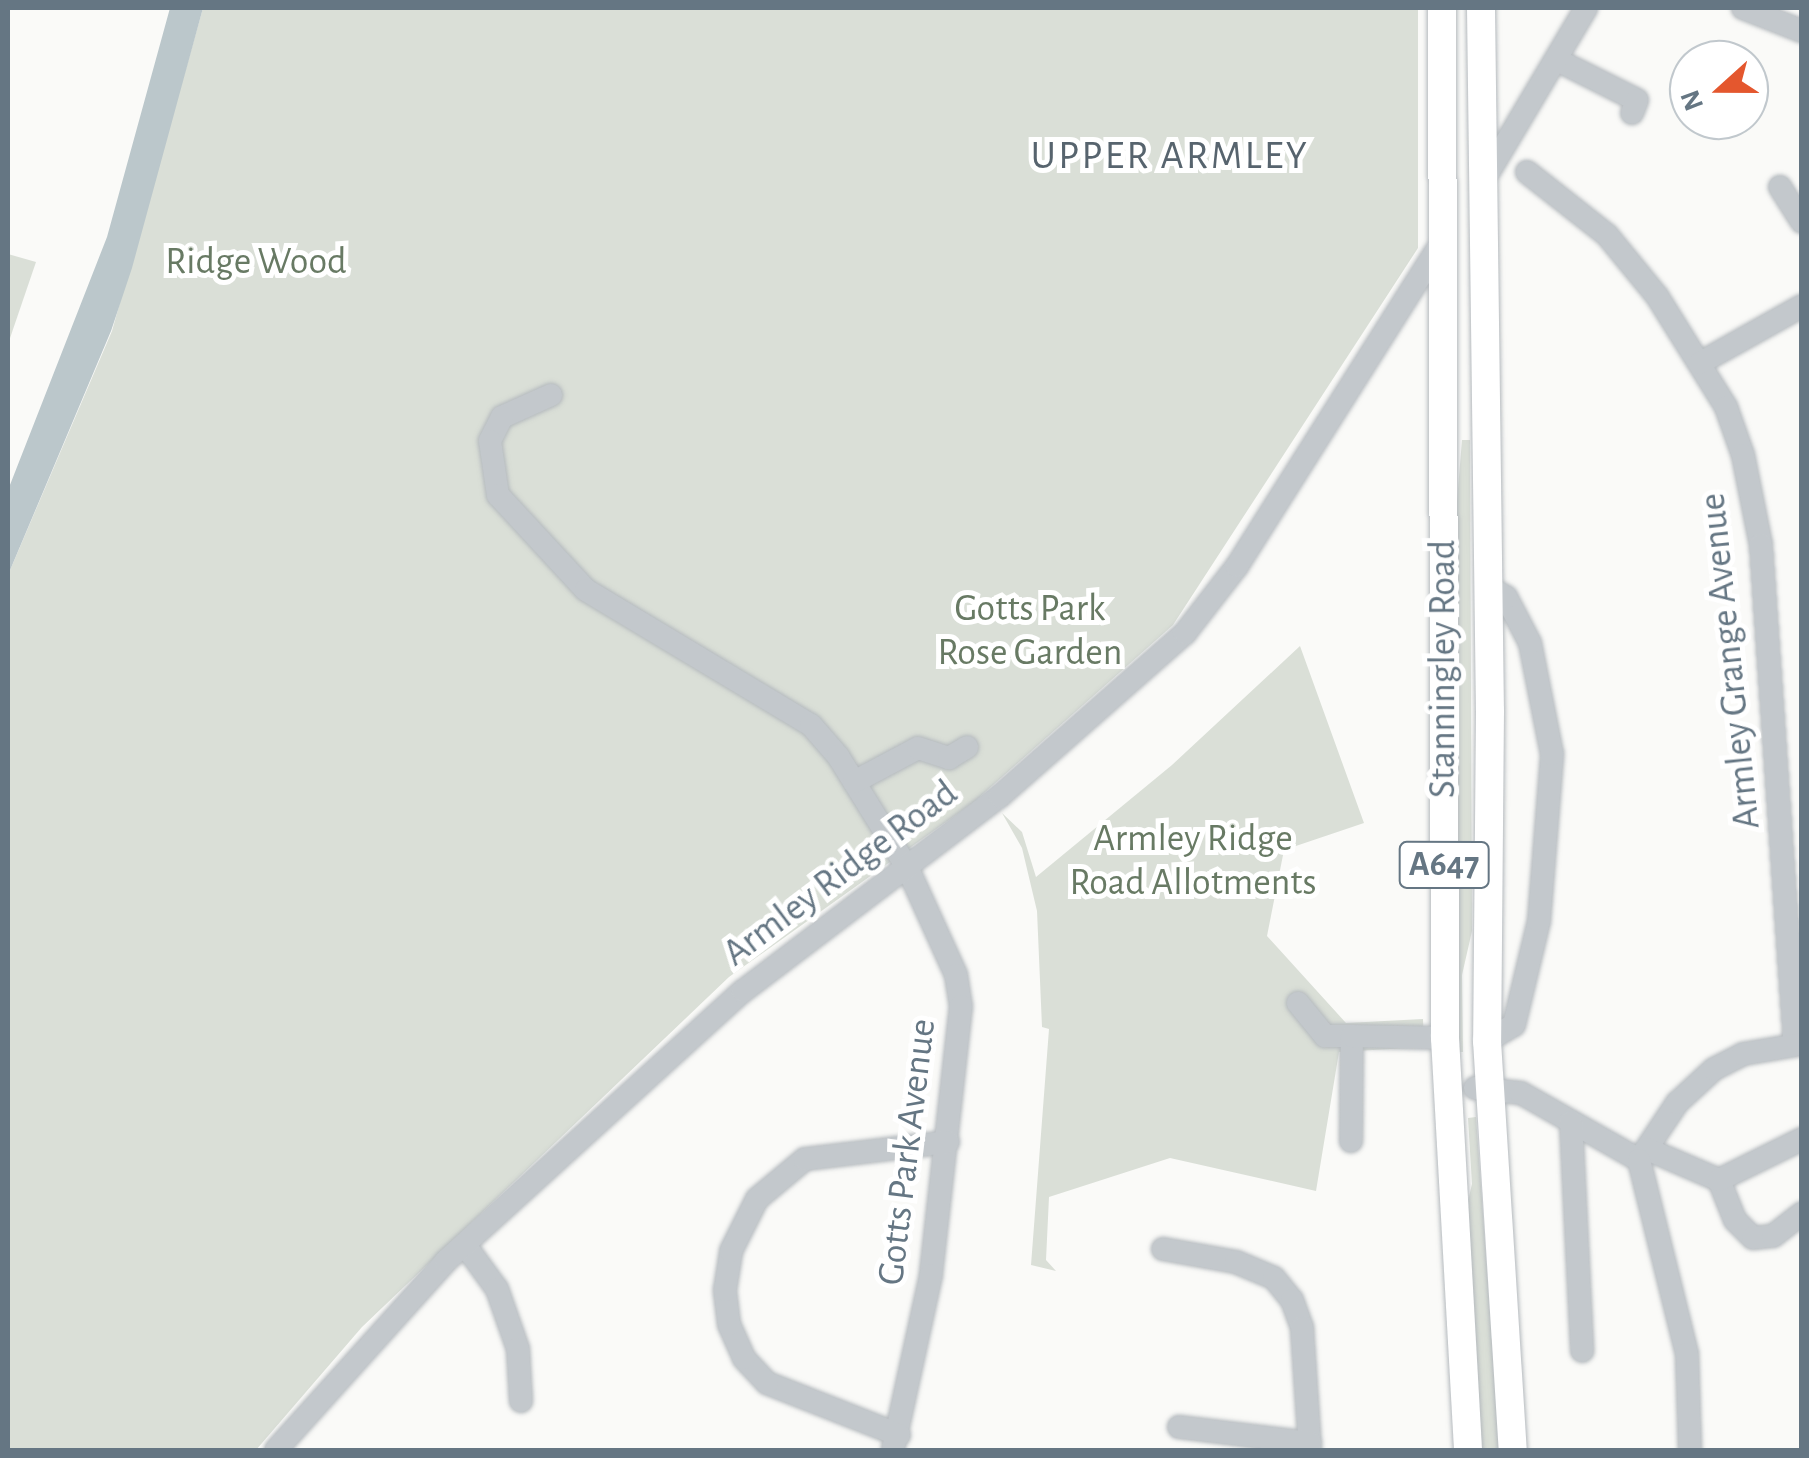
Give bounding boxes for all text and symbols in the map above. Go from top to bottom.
north arrow [1669,40,1769,140]
text: N [1676,86,1709,114]
district label: UPPER ARMLEY [1031,132,1309,180]
park label: Ridge Wood [165,240,347,286]
street label: Armley Grange Avenue [1691,491,1771,831]
street label: Stanningley Road [1421,540,1467,798]
park label: Gotts Park Rose Garden [938,587,1122,676]
street label: Armley Ridge Road [715,771,967,977]
park label: Armley Ridge Road Allotments [1069,817,1317,906]
road number: A647 [1396,835,1492,895]
street label: Gotts Park Avenue [869,1016,947,1288]

